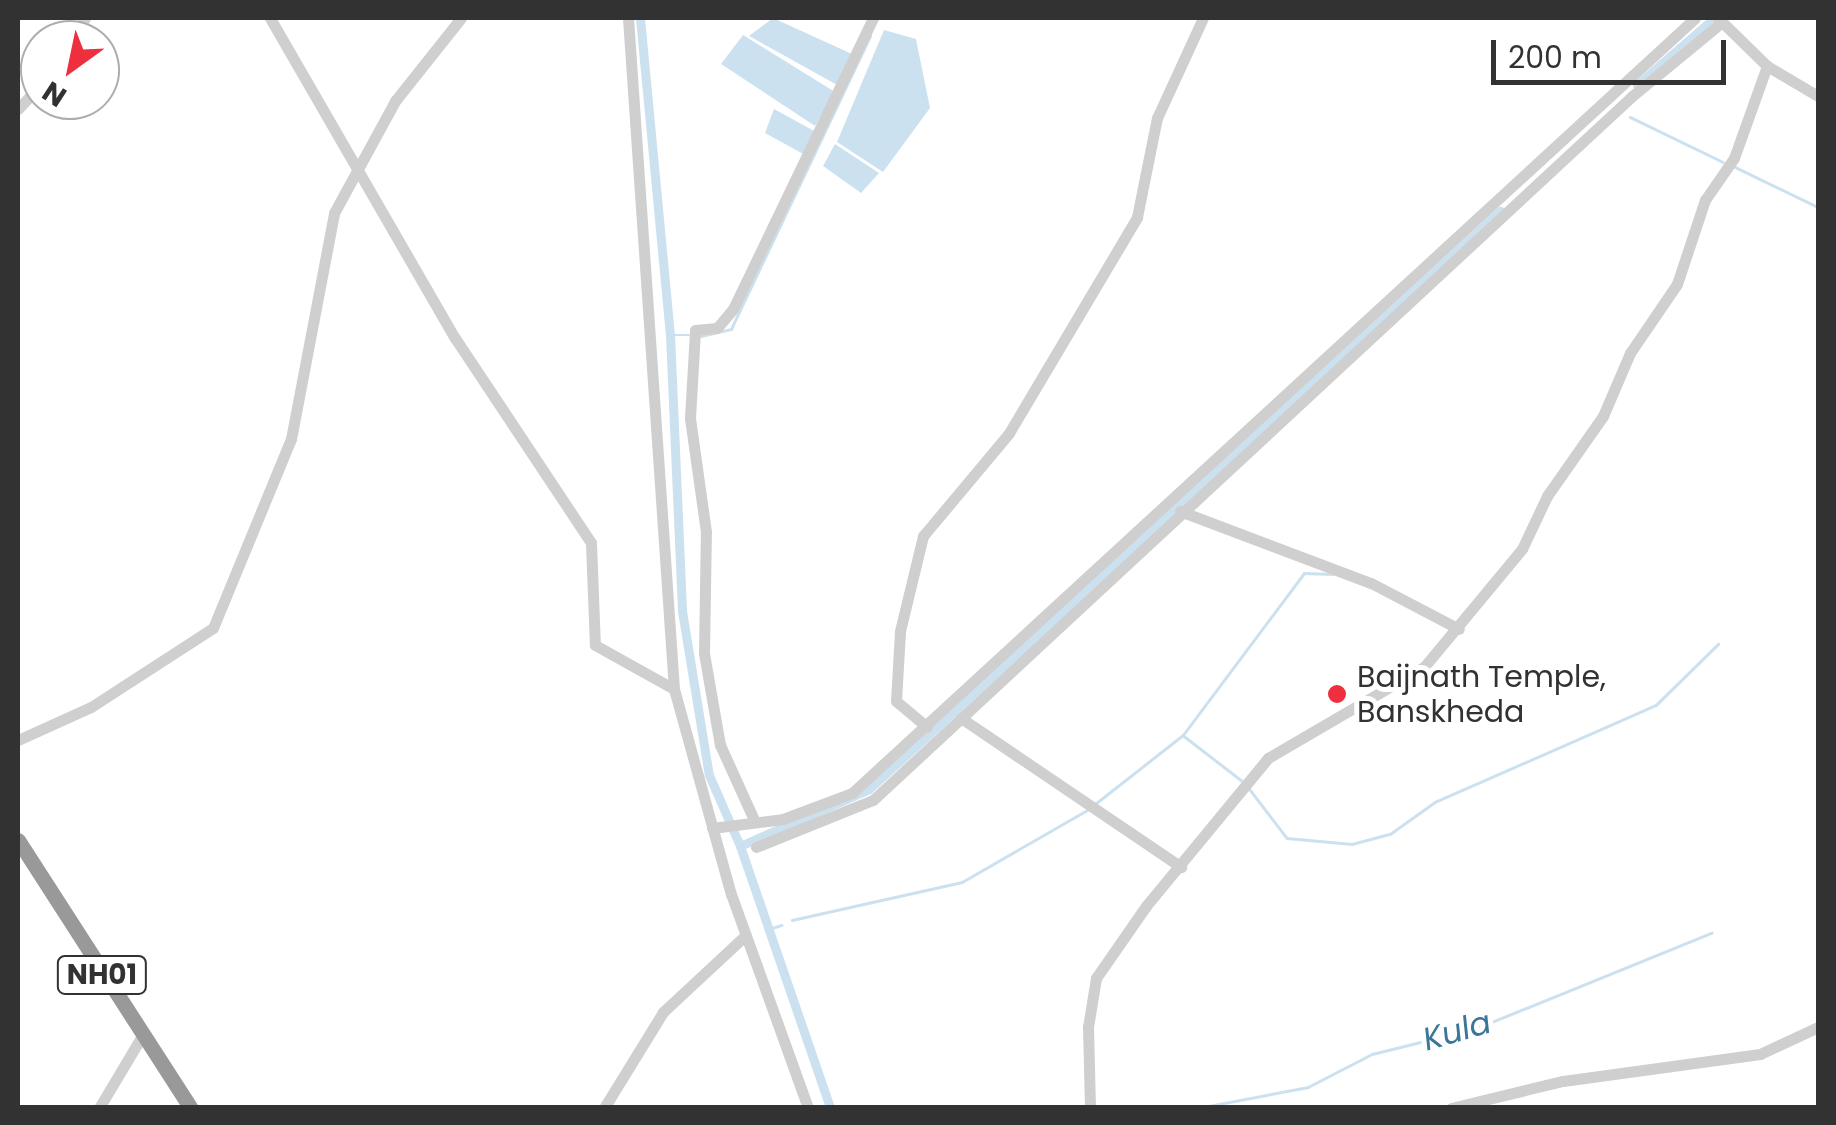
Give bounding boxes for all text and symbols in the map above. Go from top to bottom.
north arrow [20,20,120,120]
scale bar [1496,20,1731,82]
text: 200 m [1508,36,1602,79]
text: N [35,72,74,116]
place label: Baijnath Temple, Banskheda [1357,659,1606,730]
marker: Baijnath Temple, Banskheda [1326,683,1348,705]
road number: NH01 [54,952,150,998]
water label: Kula [1418,1003,1496,1059]

